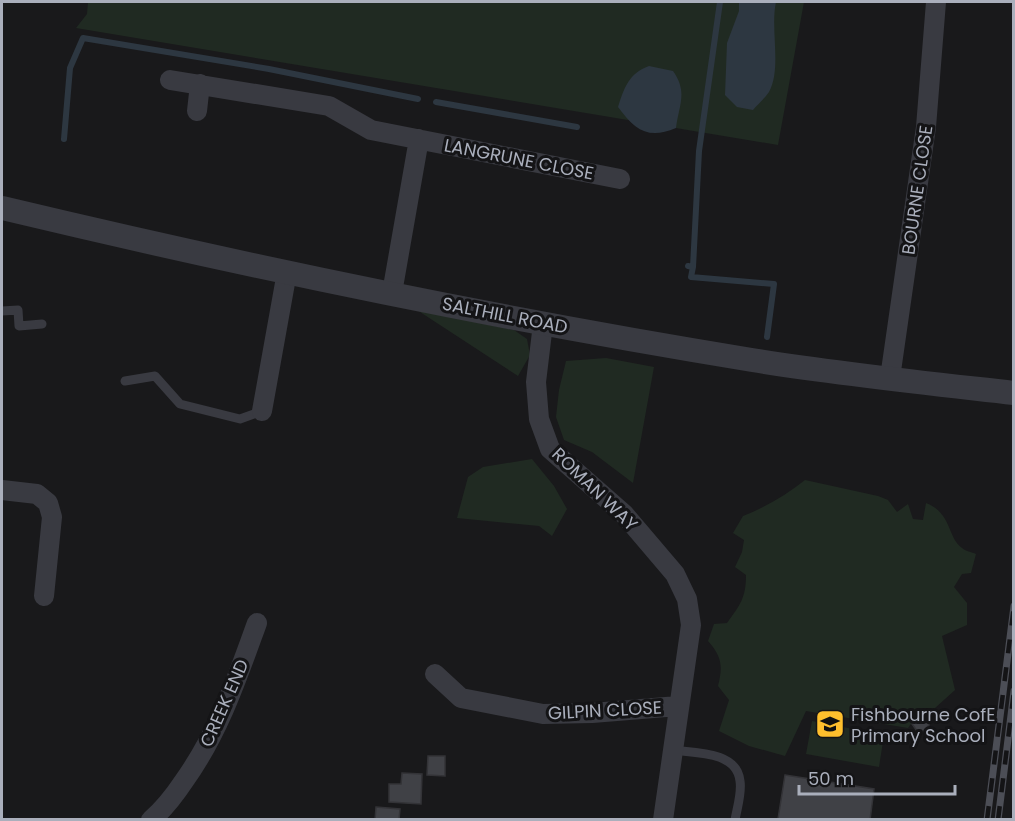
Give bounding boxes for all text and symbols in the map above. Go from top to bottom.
street label: BOURNE CLOSE [896,124,938,256]
street label: LANGRUNE CLOSE [442,132,596,186]
street label: SALTHILL ROAD [440,291,570,339]
street label: ROMAN WAY [547,442,644,537]
street label: CREEK END [194,655,254,751]
street label: GILPIN CLOSE [547,695,663,725]
place label: Fishbourne CofE Primary School [851,702,995,748]
school or university icon: Fishbourne CofE Primary School [814,708,846,740]
scale bar [799,758,955,796]
text: 50 m [808,766,854,791]

